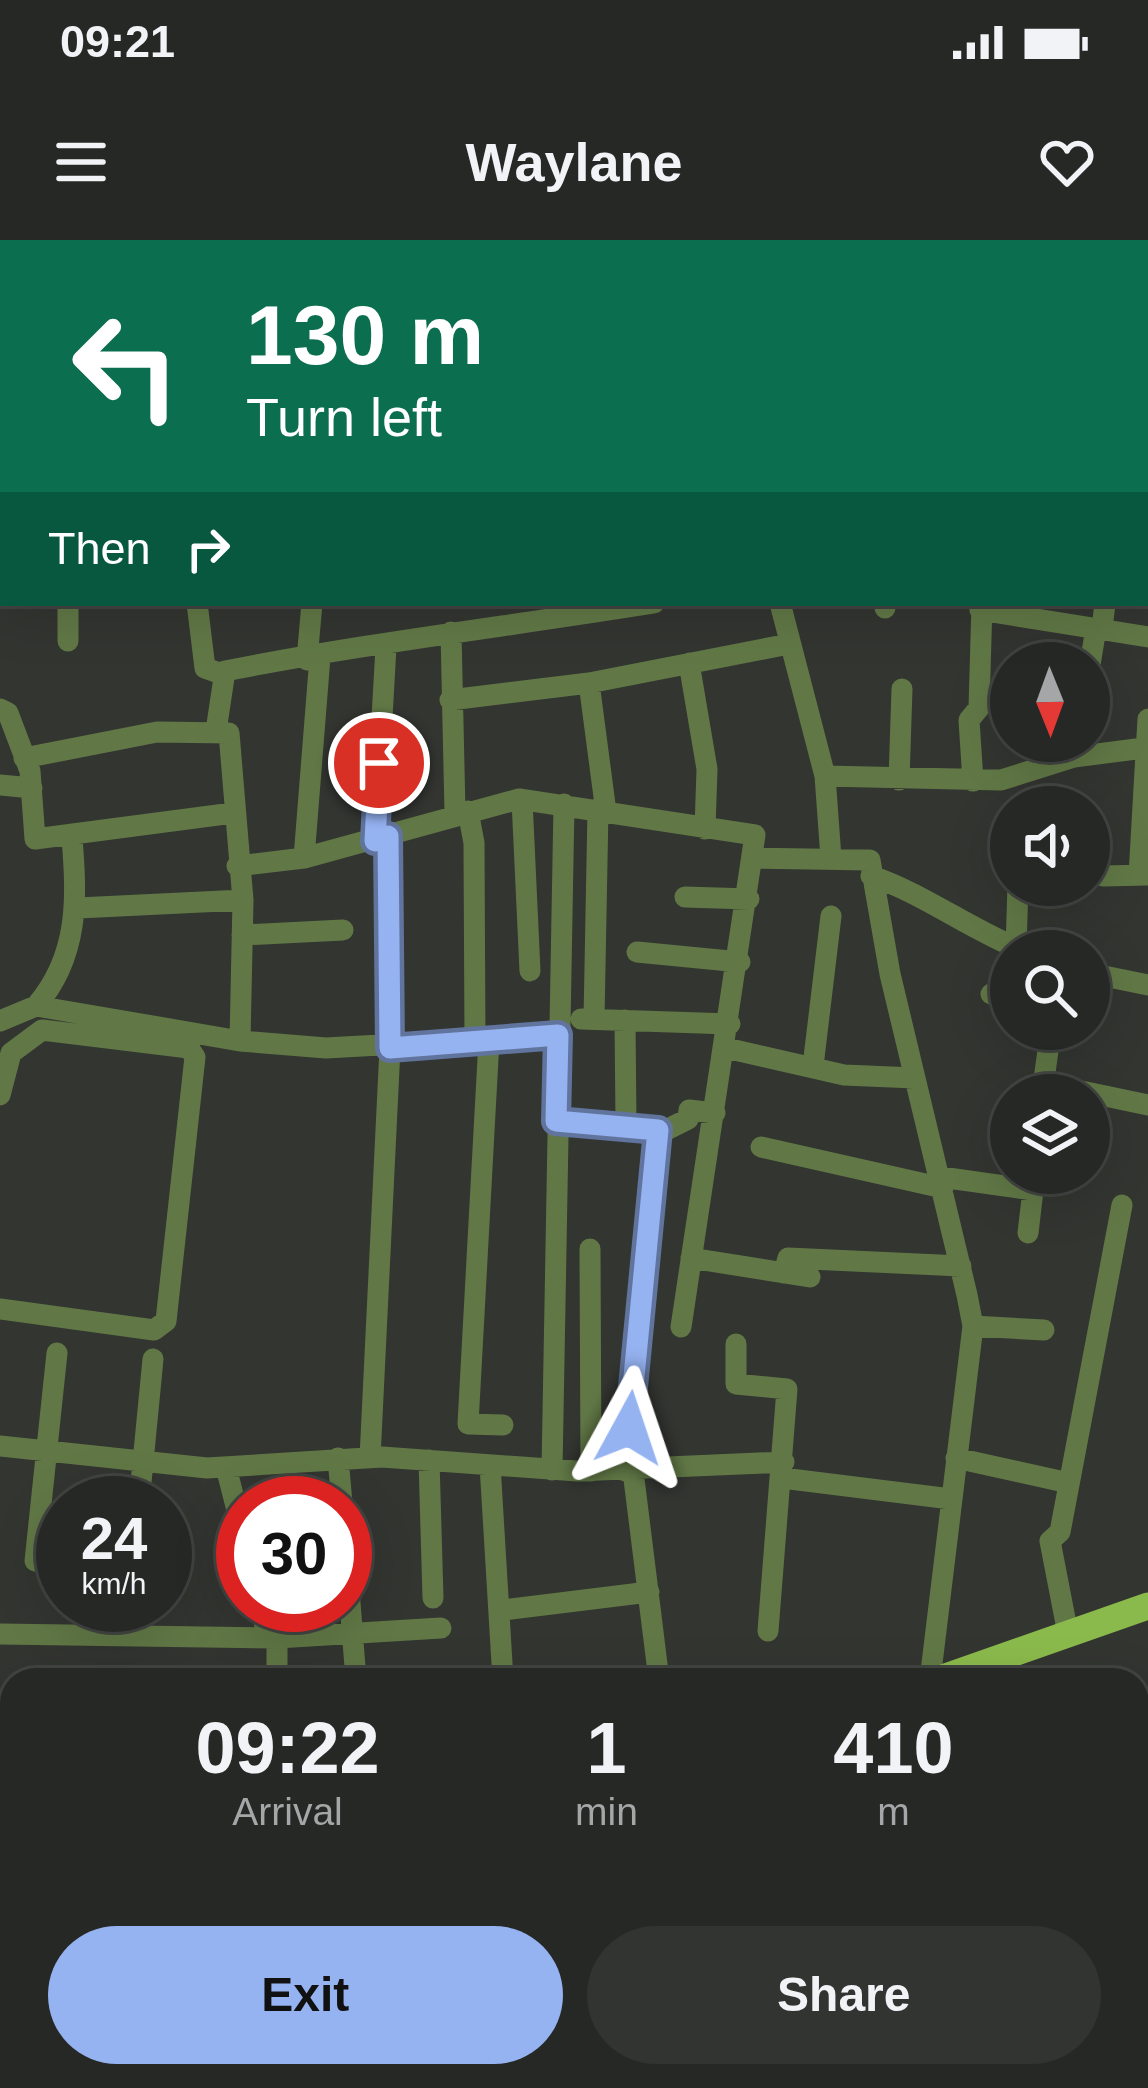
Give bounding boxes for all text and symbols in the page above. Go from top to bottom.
text: 09:21 [60,16,175,67]
icon: menu [48,129,114,195]
icon: heart [1034,129,1100,195]
text: Waylane [465,132,683,192]
icon: left [48,288,204,444]
text: 130 m [246,288,484,382]
text: Turn left [246,387,442,447]
icon: right [175,516,241,582]
text: Then [48,523,151,574]
north arrow [990,642,1110,762]
map controls [990,642,1110,1194]
pin [328,712,430,814]
icon: arrive [346,730,412,796]
button: sound [990,786,1110,906]
button: search [990,930,1110,1050]
button: layers [990,1074,1110,1194]
position arrow [566,1365,692,1491]
speed limit sign: 30 [216,1476,372,1632]
text: 24 [81,1505,147,1572]
text: km/h [81,1567,147,1600]
text: 09:22 [195,1708,380,1788]
text: 1 [586,1708,627,1788]
text: 410 [833,1708,954,1788]
text: Arrival [232,1790,343,1833]
text: min [575,1790,638,1833]
text: m [877,1790,910,1833]
button: Exit [48,1926,563,2064]
button: Share [587,1926,1101,2064]

